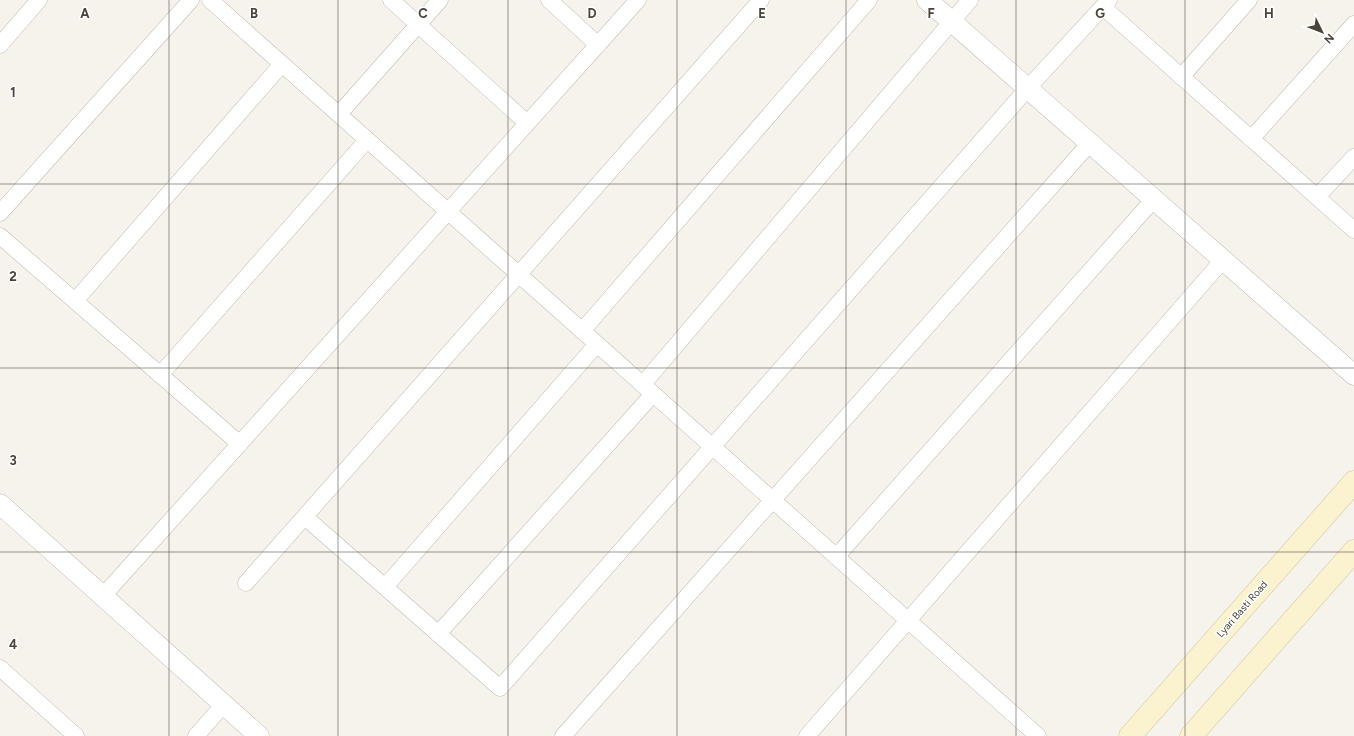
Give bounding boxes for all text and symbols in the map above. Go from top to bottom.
text: A [80,6,90,21]
text: B [250,6,258,21]
text: C [418,6,428,21]
text: D [587,6,597,21]
text: E [758,6,766,21]
text: F [927,6,935,21]
text: G [1095,6,1105,21]
text: H [1264,6,1274,21]
north arrow [1302,12,1342,52]
text: N [1321,31,1337,46]
text: 1 [10,85,16,100]
text: 2 [9,269,17,284]
text: 3 [9,453,17,468]
street label: Lyari Basti Road [1214,578,1270,640]
text: 4 [9,637,17,652]

